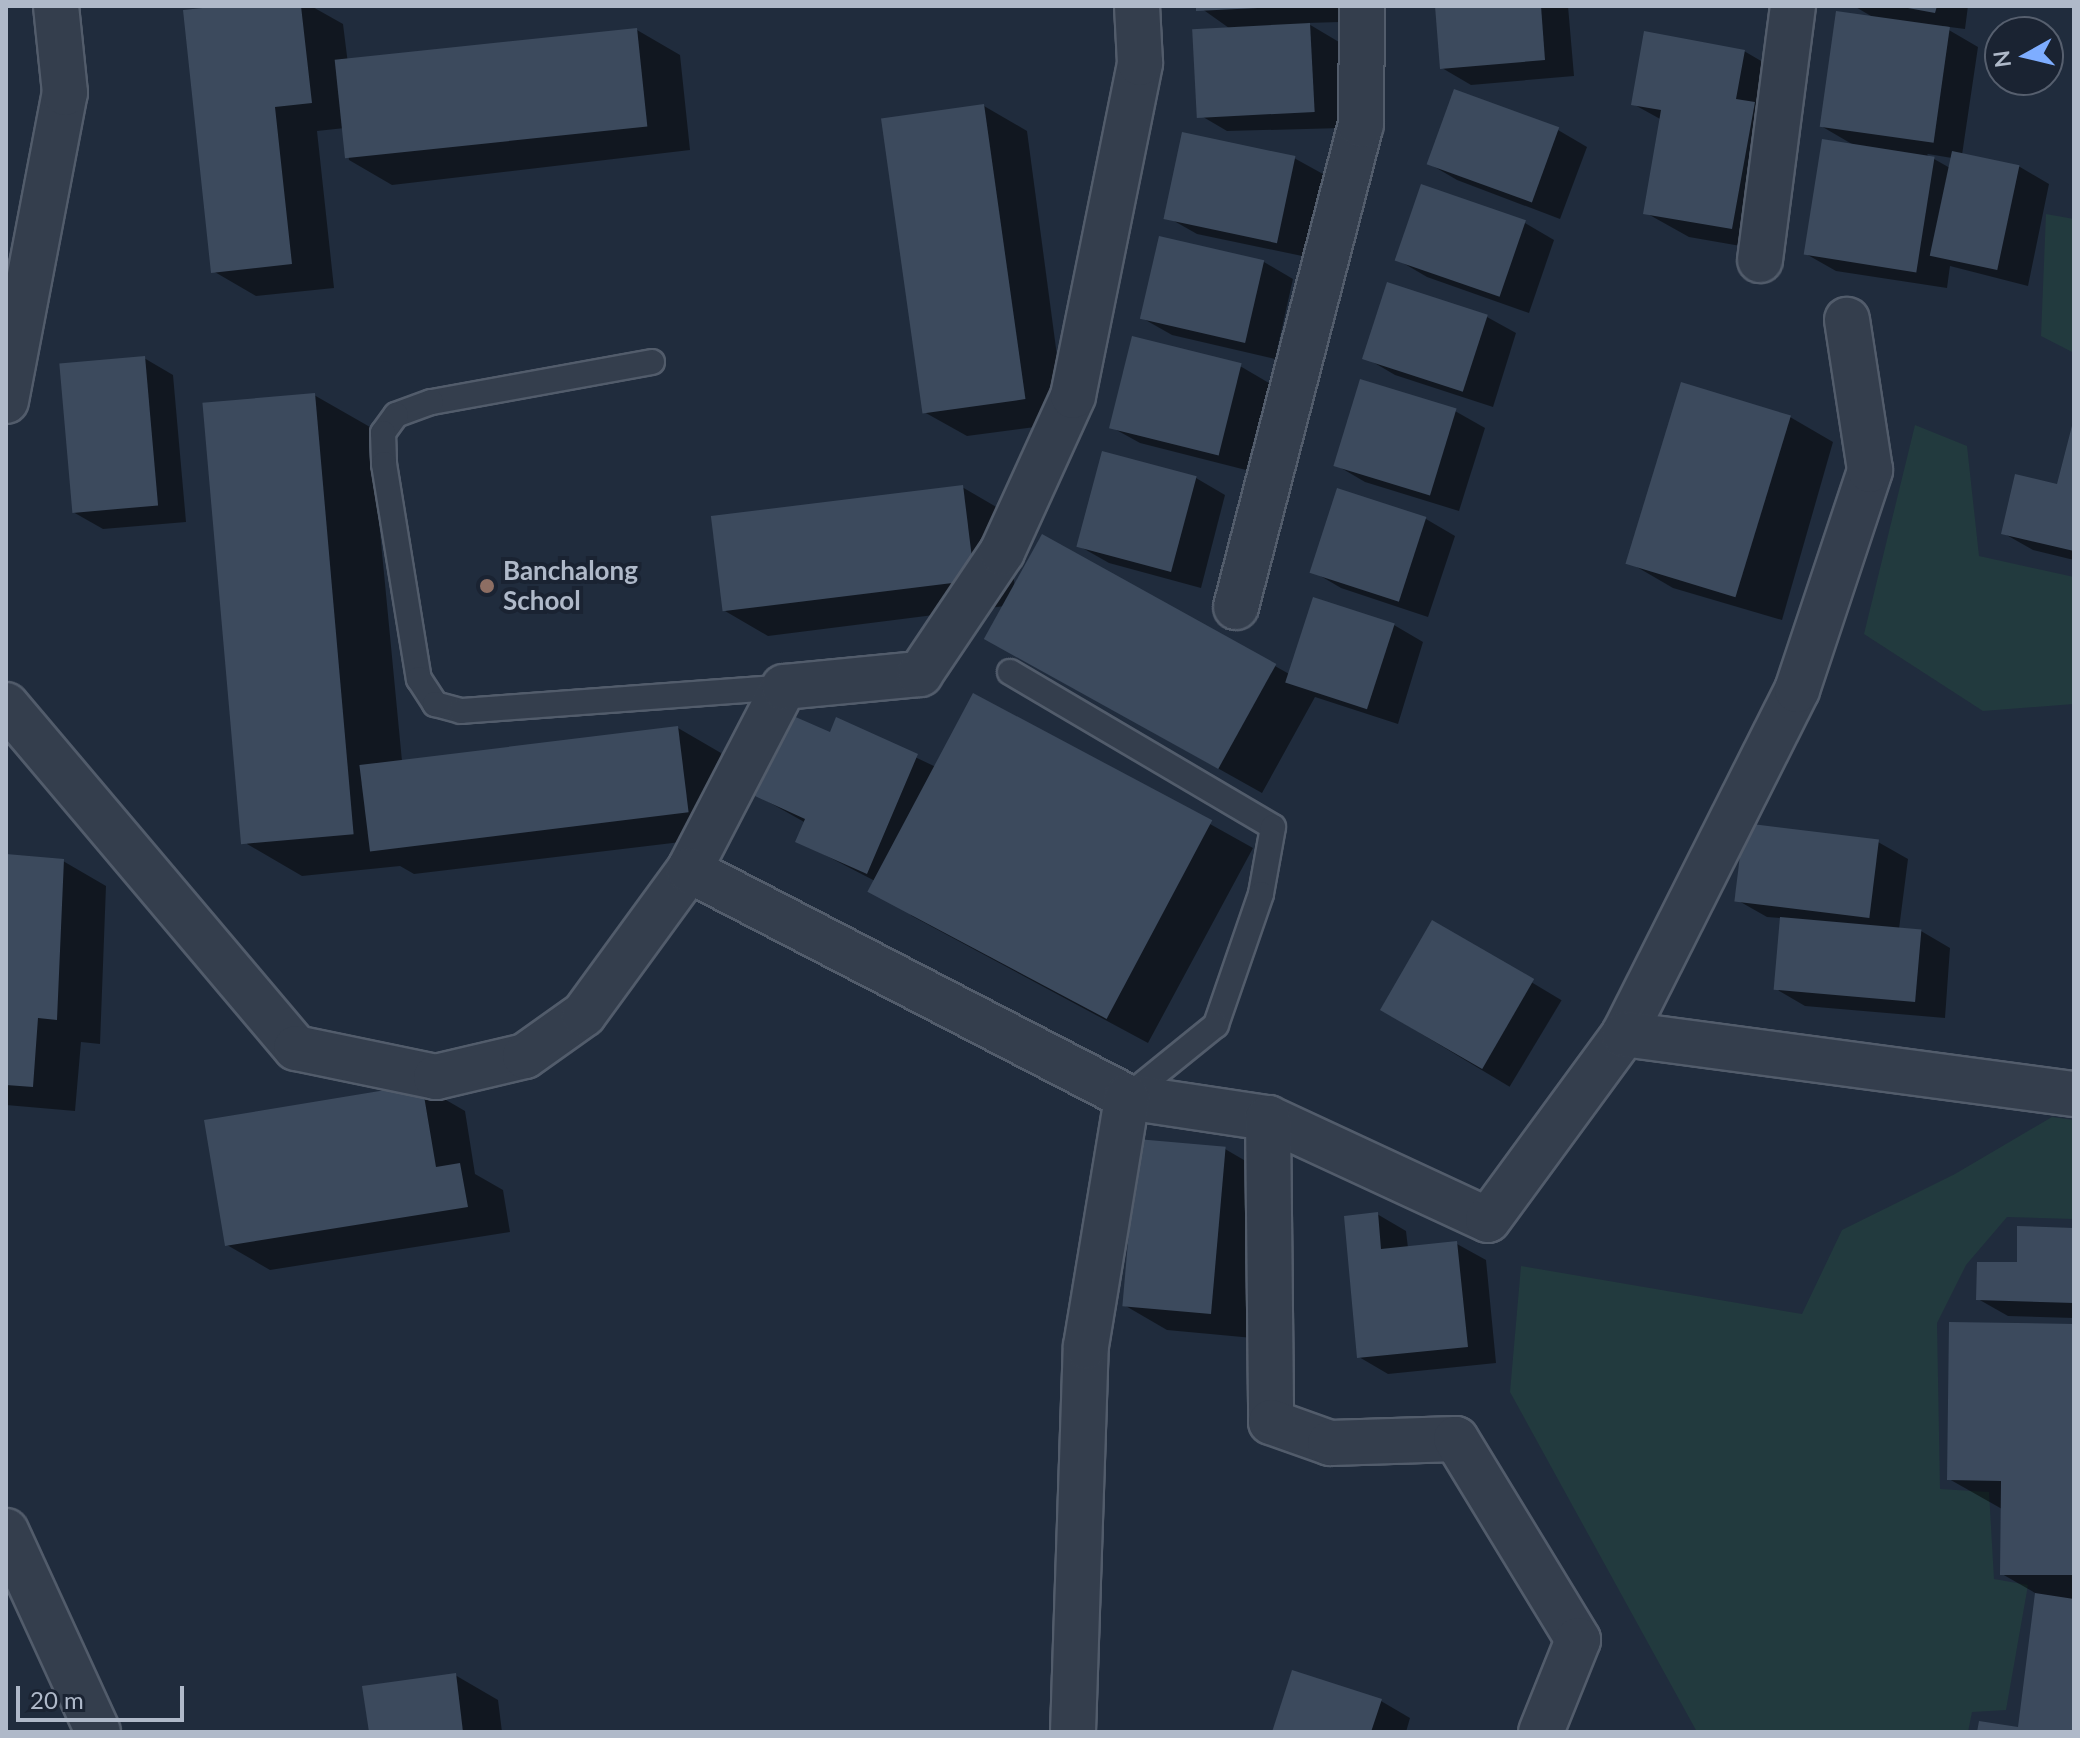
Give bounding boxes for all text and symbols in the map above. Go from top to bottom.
north arrow [1984,16,2064,96]
text: N [1987,49,2016,69]
place label: Banchalong School [503,555,638,616]
marker: Banchalong School [478,577,496,595]
scale bar [20,1670,188,1720]
text: 20 m [30,1685,84,1714]

